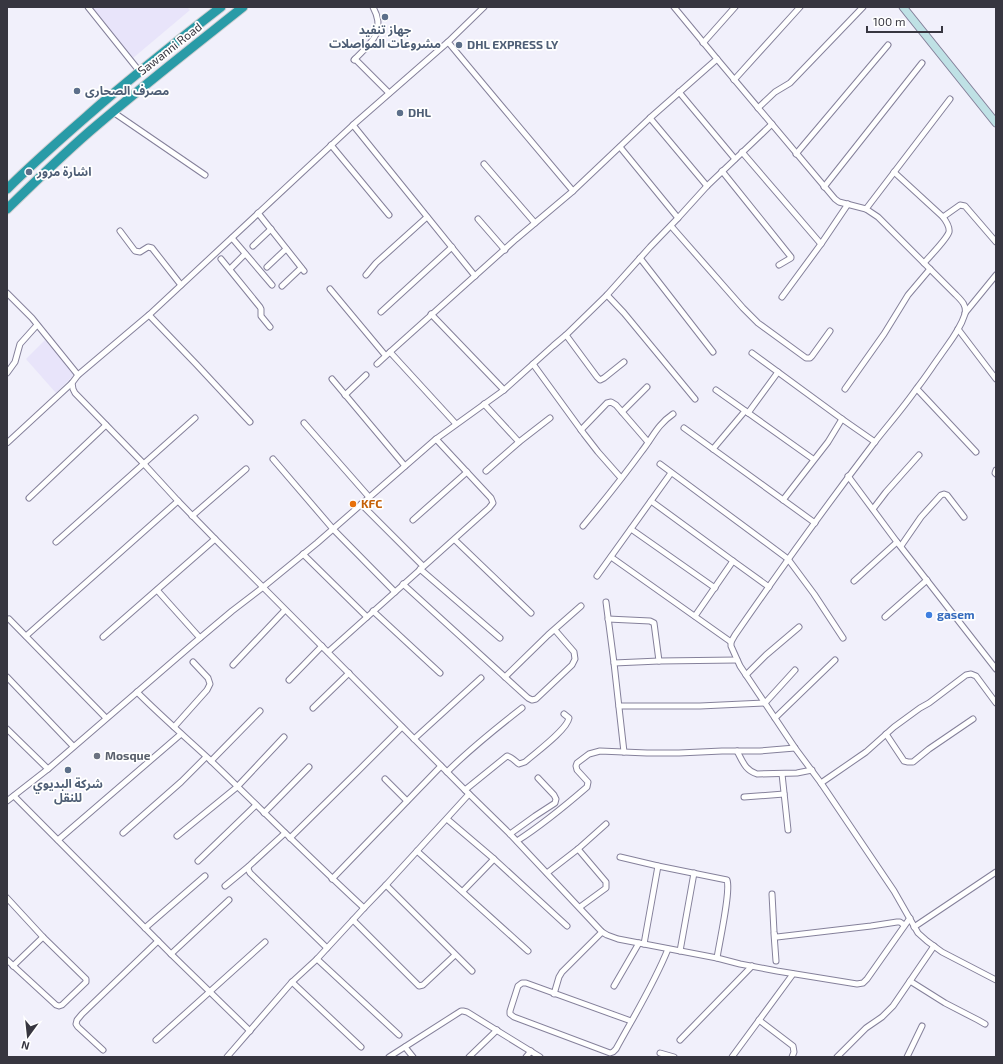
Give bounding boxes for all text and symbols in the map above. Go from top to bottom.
scale bar [867,8,942,34]
marker: جهاز تنفيد مشروعات المواصلات [380,12,390,22]
text: 100 m [873,14,905,28]
street label: Sawanni Road [135,19,204,77]
place label: جهاز تنفيد مشروعات المواصلات [329,22,441,51]
place label: DHL EXPRESS LY [467,37,559,51]
marker: DHL EXPRESS LY [454,40,464,50]
place label: مصرف الصحارى [85,83,169,98]
marker: مصرف الصحارى [72,86,82,96]
place label: DHL [408,105,431,119]
marker: DHL [395,108,405,118]
place label: اشارة مرور [36,164,91,179]
marker: اشارة مرور [24,167,34,177]
place label: KFC [361,496,382,510]
marker: KFC [348,499,358,509]
place label: gasem [937,607,974,621]
marker: gasem [924,610,934,620]
place label: Mosque [105,748,151,762]
marker: Mosque [92,751,102,761]
marker: شركة البديوي للنقل [63,765,73,775]
place label: شركة البديوي للنقل [33,776,103,805]
north arrow [8,1016,48,1056]
text: N [20,1039,31,1053]

